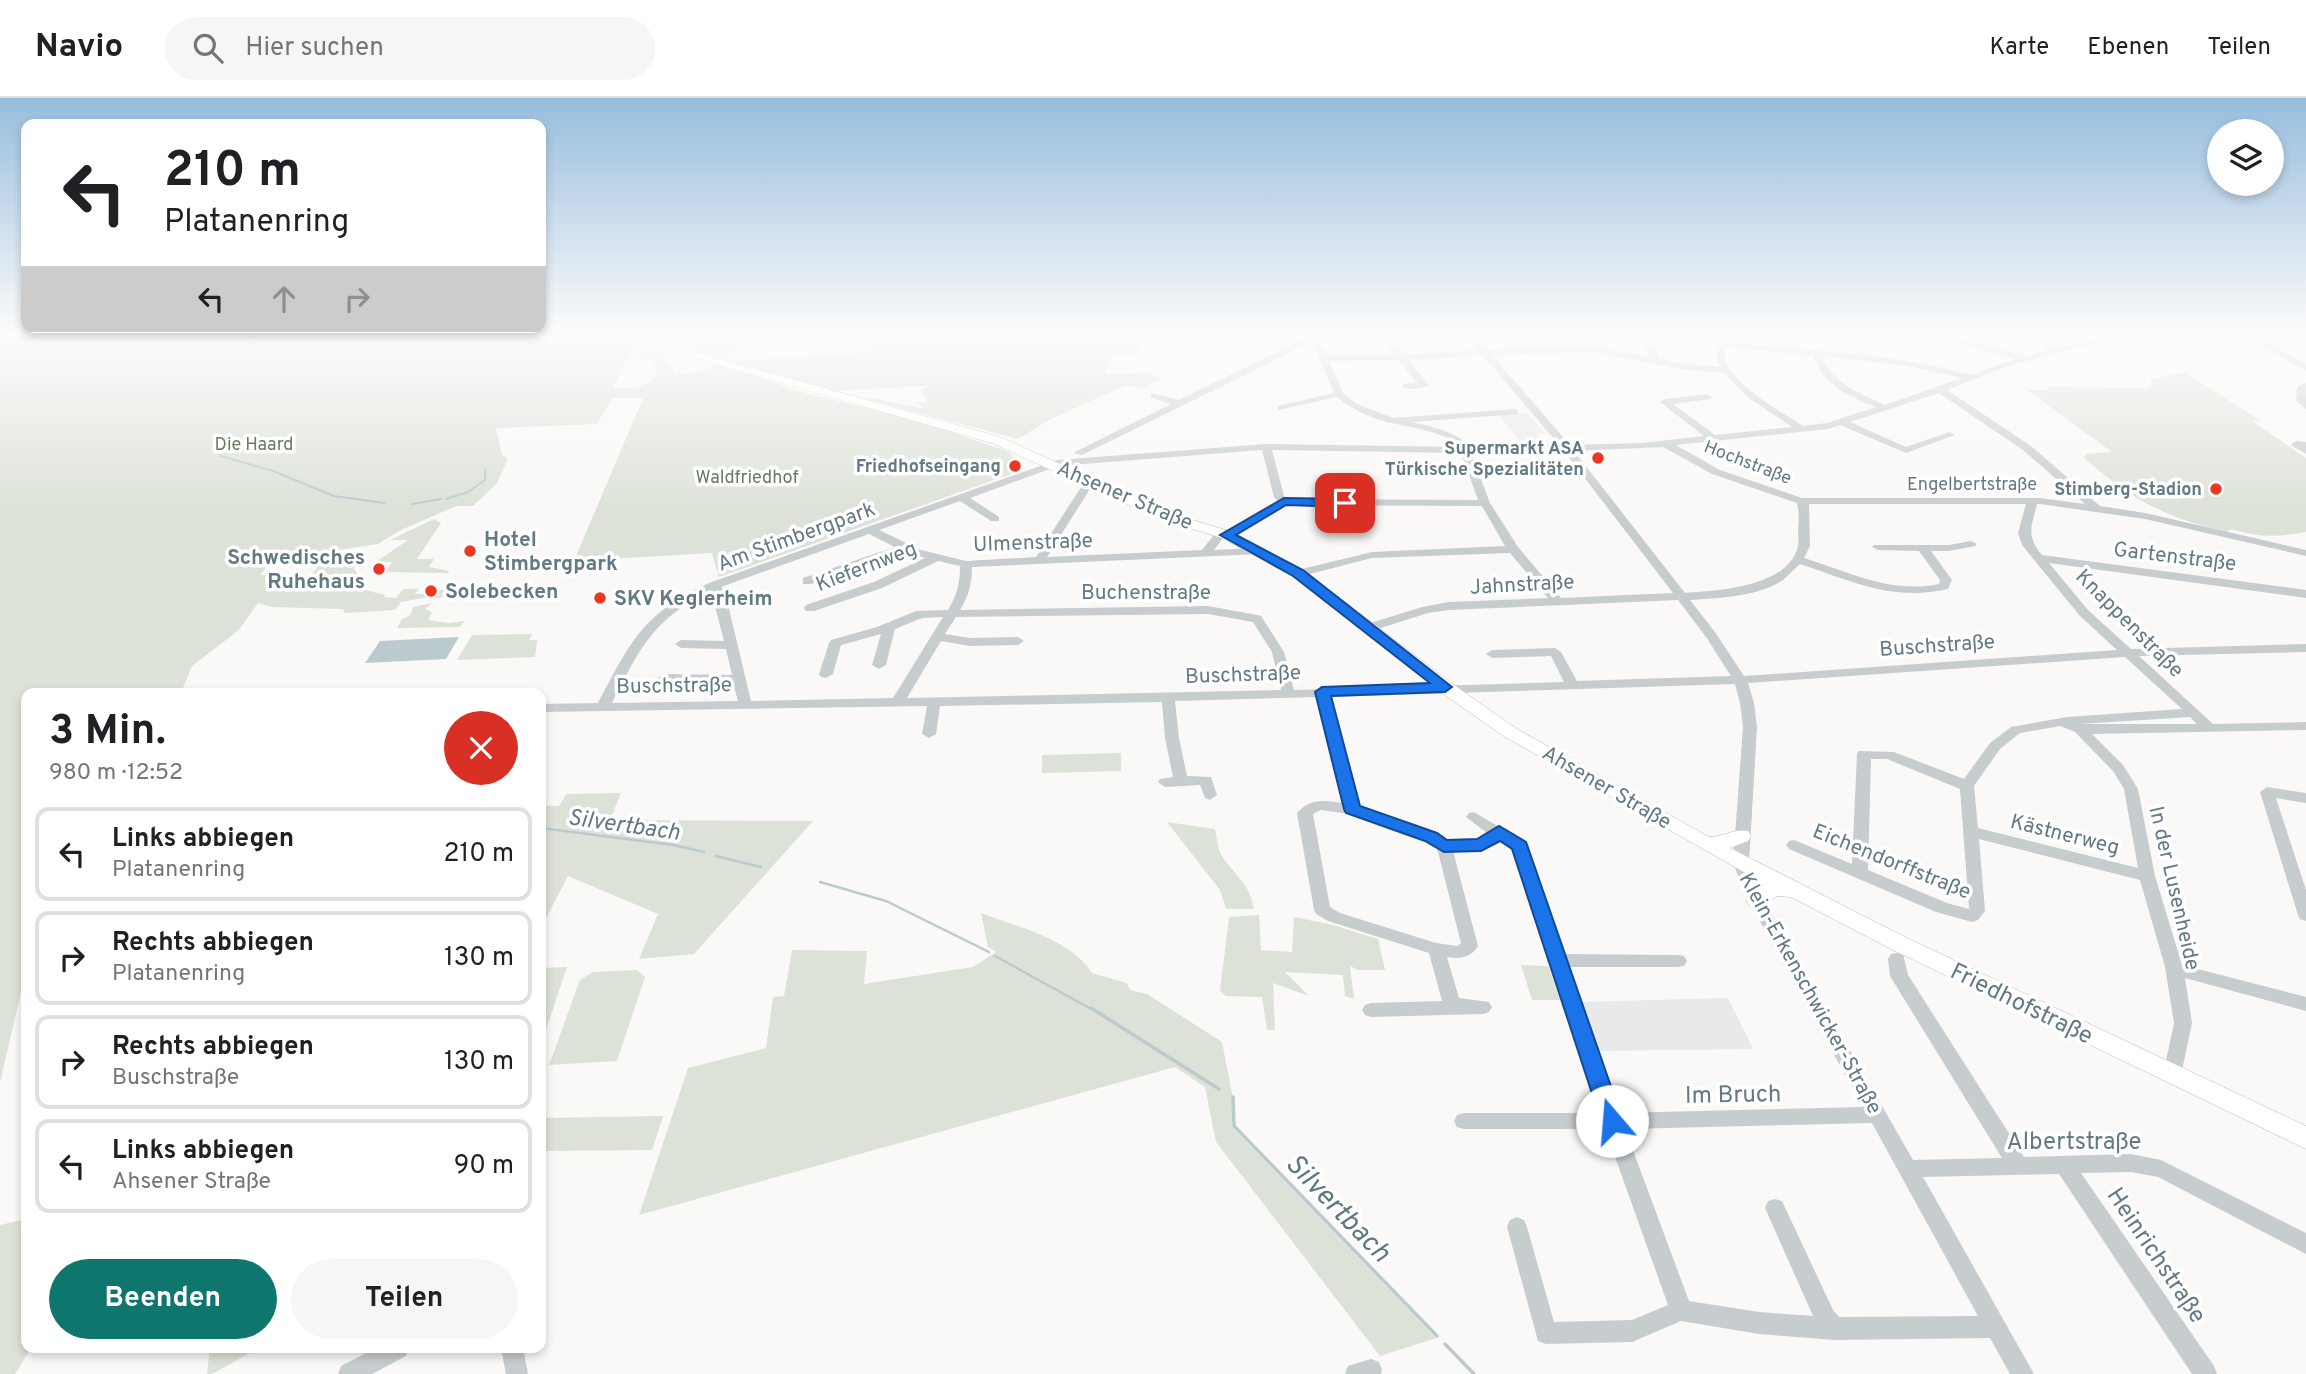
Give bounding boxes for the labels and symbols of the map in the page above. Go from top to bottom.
park label: Die Haard [215,434,293,457]
street label: Hochstraße [1700,436,1795,491]
place label: Supermarkt ASA Türkische Spezialitäten [1385,438,1584,482]
marker: Supermarkt ASA Türkische Spezialitäten [1590,450,1606,466]
place label: Friedhofseingang [856,456,1001,479]
street label: Ahsener Straße [1052,456,1196,537]
marker: Friedhofseingang [1007,458,1023,474]
park label: Waldfriedhof [696,467,798,490]
pin [1315,473,1375,533]
street label: Engelbertstraße [1907,474,2037,497]
place label: Stimberg-Stadion [2054,479,2202,502]
marker: Stimberg-Stadion [2208,481,2224,497]
street label: Am Stimbergpark [714,496,879,578]
place label: Hotel Stimbergpark [484,527,618,578]
street label: Ulmenstraße [973,528,1093,559]
street label: Kiefernweg [812,536,921,599]
street label: Gartenstraße [2112,537,2238,578]
marker: Hotel Stimbergpark [462,543,478,559]
place label: Schwedisches Ruhehaus [227,545,365,596]
marker: Schwedisches Ruhehaus [371,561,387,577]
street label: Knappenstraße [2069,564,2189,684]
street label: Jahnstraße [1469,569,1575,602]
place label: Solebecken [445,579,558,606]
street label: Buchenstraße [1081,580,1211,607]
marker: Solebecken [423,583,439,599]
place label: SKV Keglerheim [614,586,773,613]
marker: SKV Keglerheim [592,590,608,606]
street label: Buschstraße [1878,629,1996,664]
street label: Buschstraße [1185,660,1301,691]
street label: Buschstraße [616,672,732,701]
street label: Ahsener Straße [1537,740,1676,836]
water label: Silvertbach [566,804,682,849]
street label: In der Lusenheide [2142,804,2206,973]
street label: Kästnerweg [2007,809,2122,862]
street label: Eichendorffstraße [1808,818,1975,906]
street label: Klein-Erkenschwicker-Straße [1732,868,1887,1119]
street label: Friedhofstraße [1945,957,2097,1052]
street label: Im Bruch [1685,1080,1782,1112]
position arrow [1575,1084,1649,1158]
street label: Albertstraße [2007,1128,2141,1158]
water label: Silvertbach [1276,1147,1397,1271]
street label: Heinrichstraße [2099,1183,2212,1330]

